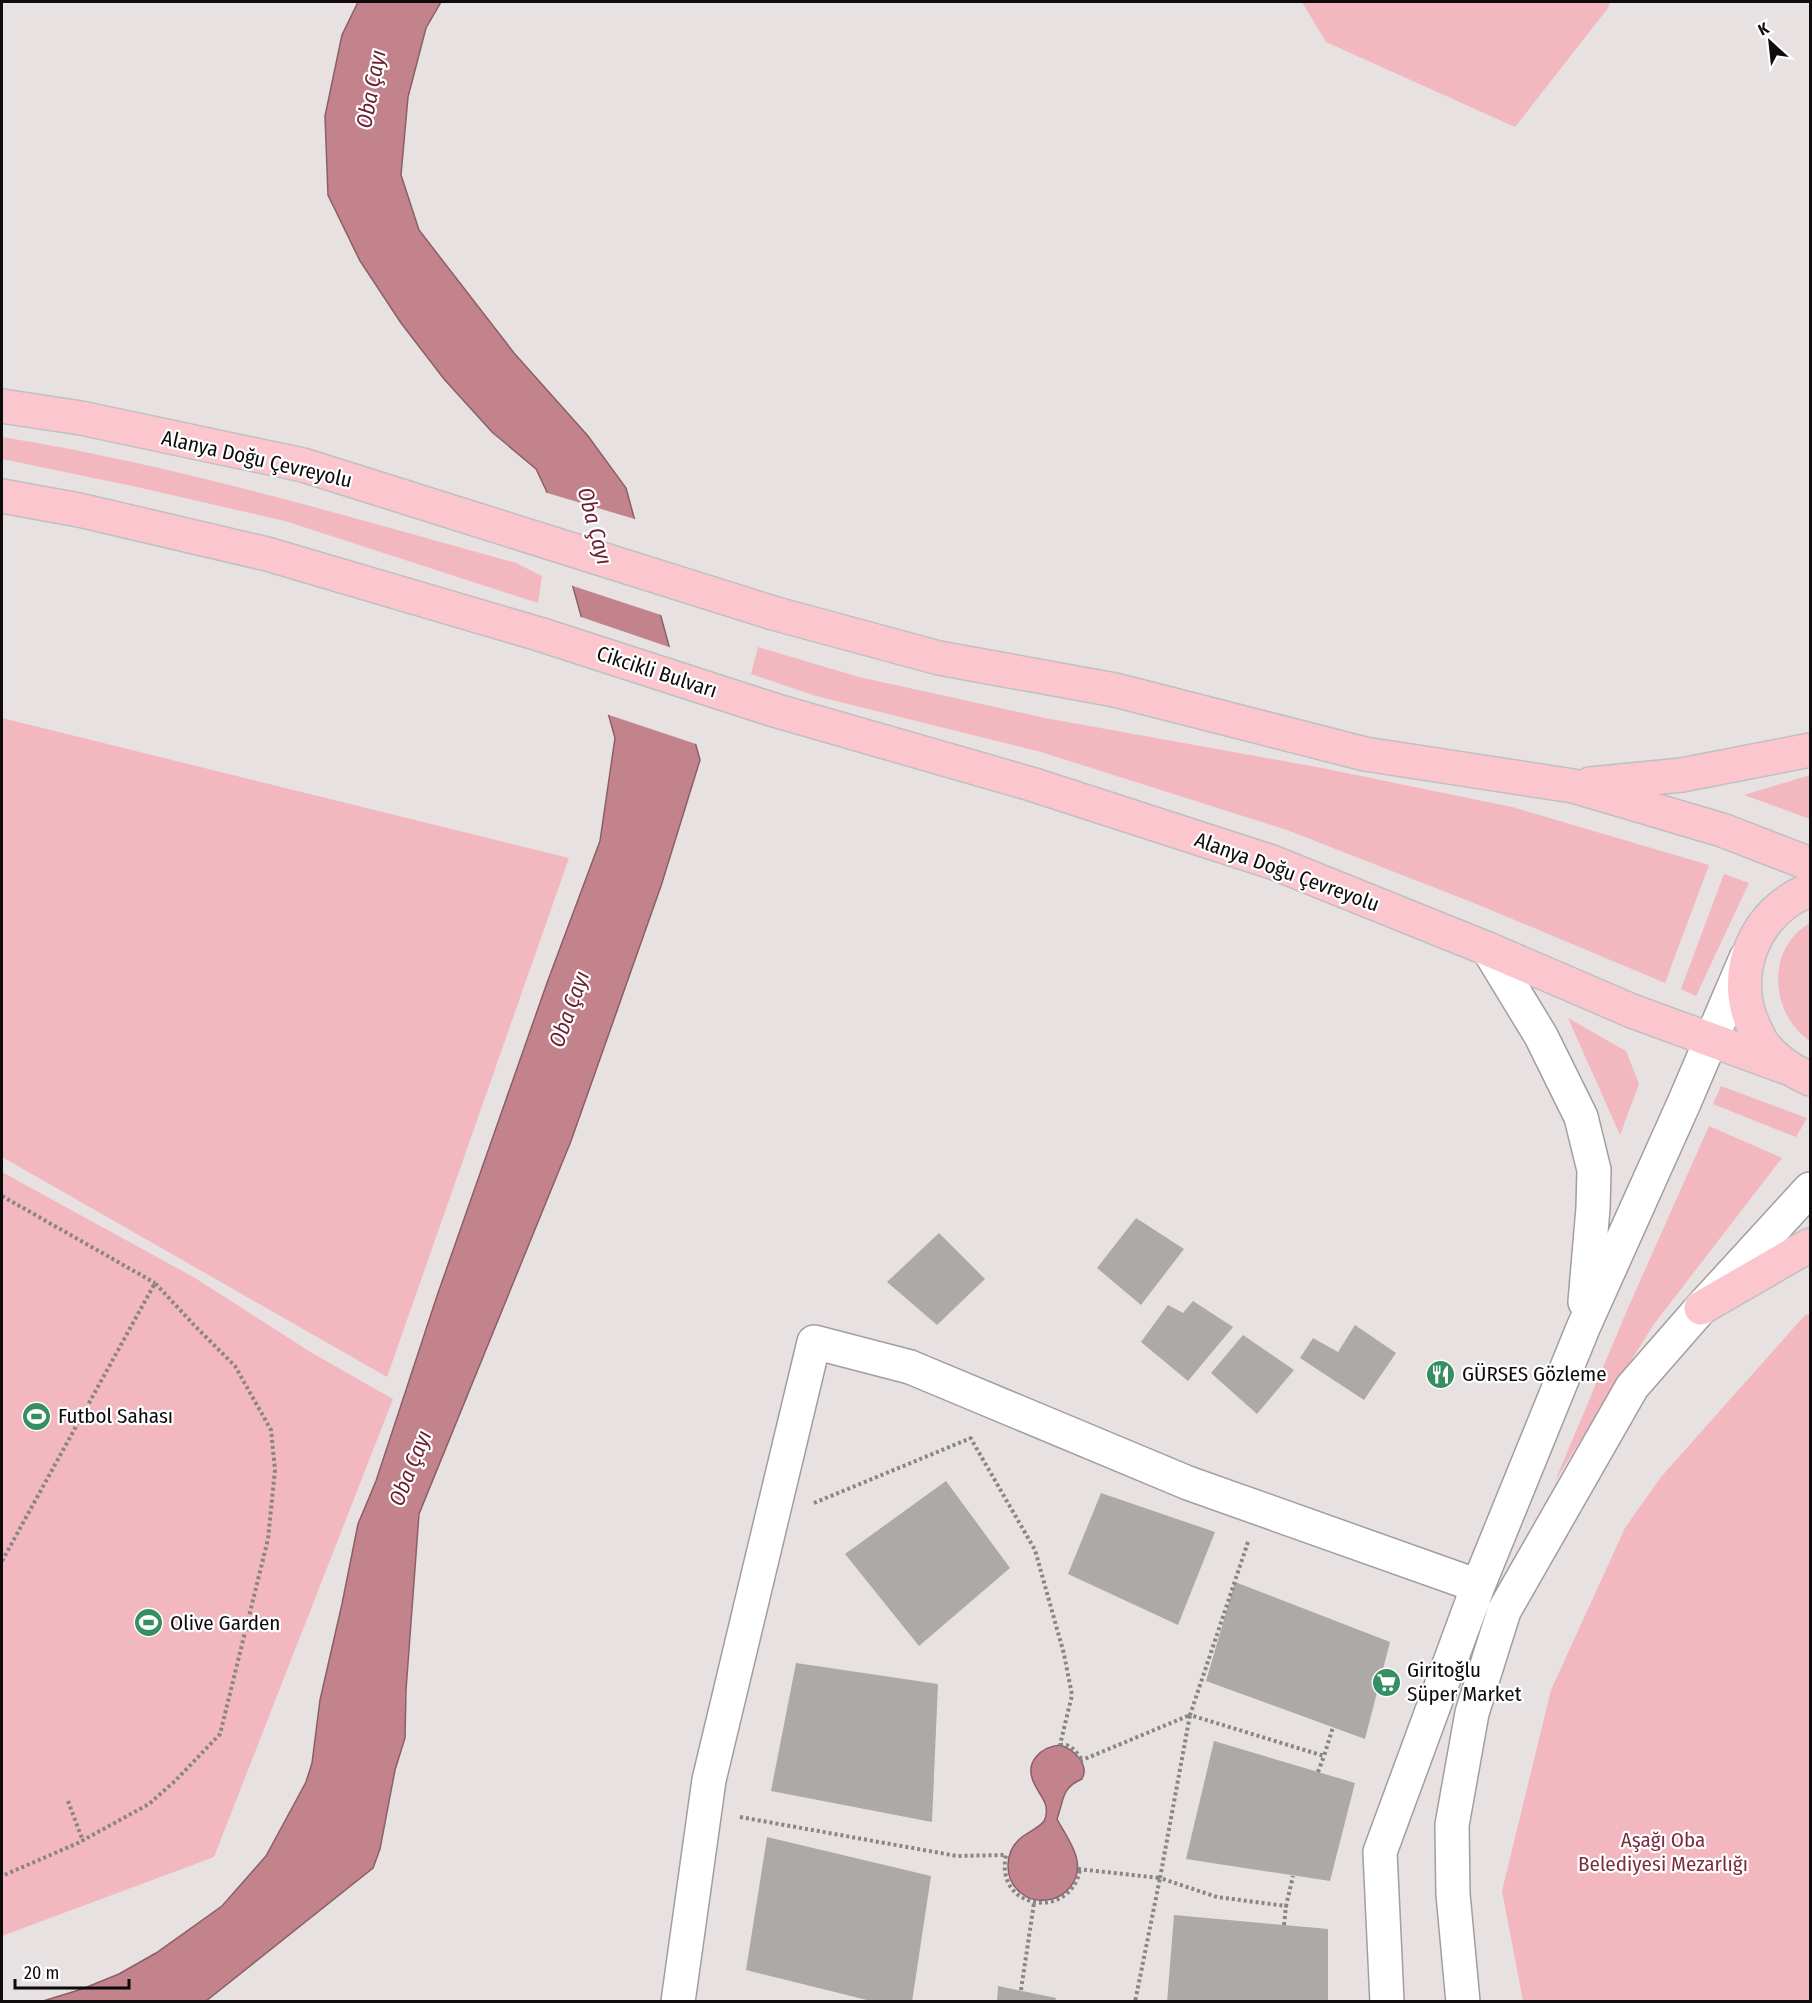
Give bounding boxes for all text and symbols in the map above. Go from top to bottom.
north arrow [1740,12,1800,72]
text: K [1755,18,1772,40]
water label: Oba Çayı [350,48,393,131]
street label: Alanya Doğu Çevreyolu [159,424,355,494]
water label: Oba Çayı [571,484,618,568]
street label: Cikcikli Bulvarı [593,640,721,704]
street label: Alanya Doğu Çevreyolu [1191,827,1383,917]
water label: Oba Çayı [543,967,596,1051]
restaurant icon: GÜRSES Gözleme [1425,1358,1457,1390]
place label: GÜRSES Gözleme [1462,1361,1607,1387]
sports icon: Futbol Sahası [21,1400,53,1432]
place label: Futbol Sahası [58,1403,173,1429]
water label: Oba Çayı [383,1426,438,1510]
sports icon: Olive Garden [133,1607,165,1639]
place label: Olive Garden [170,1610,280,1636]
place label: Giritoǧlu Süper Market [1407,1657,1522,1707]
supermarket icon: Giritoǧlu Süper Market [1370,1666,1402,1698]
park label: Aşağı Oba Belediyesi Mezarlığı [1578,1827,1748,1877]
scale bar [15,1952,129,1990]
text: 20 m [24,1962,59,1984]

